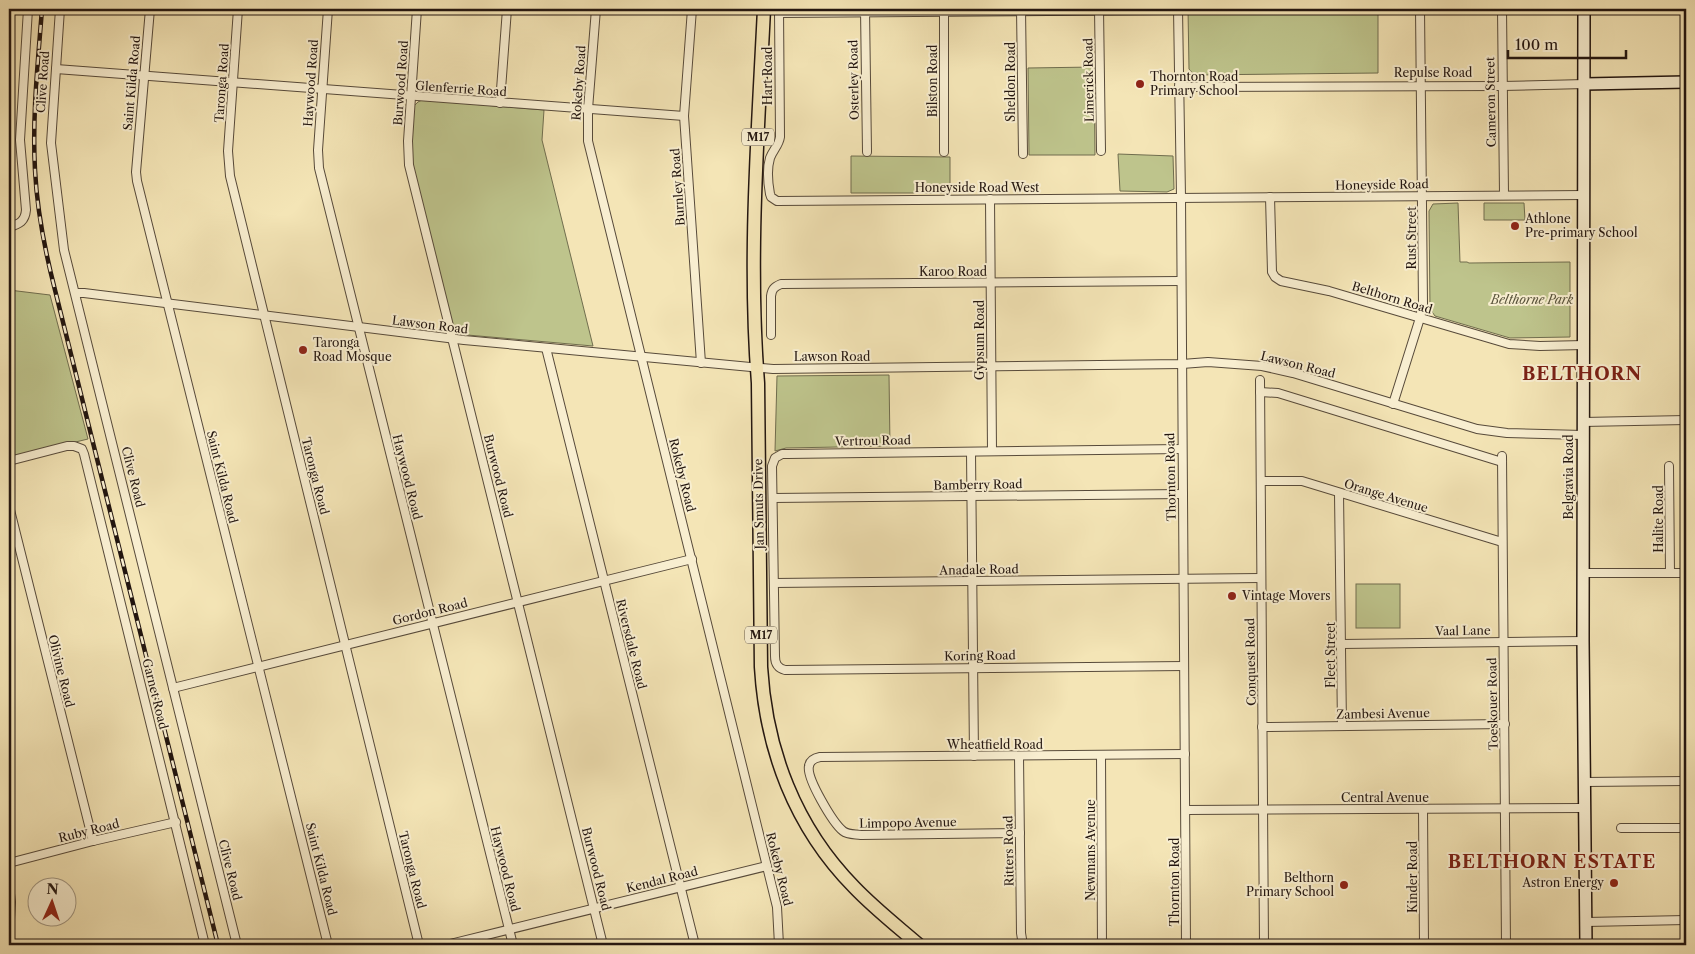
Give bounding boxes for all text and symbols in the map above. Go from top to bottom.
scale bar [1508,28,1625,60]
street label: Saint Kilda Road [120,34,143,131]
text: 100 m [1515,35,1558,54]
street label: Limerick Road [1080,37,1097,122]
street label: Haywood Road [300,38,321,127]
street label: Burwood Road [390,39,411,126]
street label: Osterley Road [845,39,862,120]
street label: Sheldon Road [1003,41,1018,122]
street label: Taronga Road [211,42,232,123]
street label: Rokeby Road [568,44,589,121]
street label: Bilston Road [925,44,940,117]
street label: Hart Road [760,46,775,105]
street label: Clive Road [33,50,52,113]
street label: Cameron Street [1482,56,1499,147]
street label: Repulse Road [1394,65,1473,80]
place label: Thornton Road Primary School [1150,69,1239,98]
street label: Glenferrie Road [415,78,508,99]
marker: Thornton Road Primary School [1134,78,1146,90]
road number: M17 [742,128,774,146]
street label: Burnley Road [667,147,688,226]
street label: Honeyside Road [1335,176,1430,193]
street label: Honeyside Road West [915,180,1040,195]
street label: Rust Street [1404,206,1419,269]
place label: Athlone Pre-primary School [1524,211,1638,240]
marker: Athlone Pre-primary School [1509,220,1521,232]
street label: Karoo Road [919,264,988,279]
street label: Belthorn Road [1350,278,1435,317]
park label: Belthorne Park [1490,292,1574,307]
street label: Gypsum Road [972,299,987,380]
street label: Lawson Road [391,312,470,337]
place label: Taronga Road Mosque [313,335,392,364]
marker: Taronga Road Mosque [297,344,309,356]
street label: Lawson Road [1259,348,1338,381]
street label: Lawson Road [794,349,871,364]
district label: BELTHORN [1522,363,1642,385]
street label: Saint Kilda Road [204,429,241,525]
street label: Vertrou Road [834,432,912,449]
street label: Thornton Road [1162,432,1179,521]
street label: Haywood Road [390,433,426,522]
street label: Burwood Road [481,433,516,520]
street label: Belgravia Road [1561,434,1576,520]
street label: Taronga Road [299,436,333,517]
street label: Rokeby Road [666,436,699,514]
street label: Clive Road [119,445,148,509]
street label: Jan Smuts Drive [750,458,767,551]
street label: Bamberry Road [933,476,1023,493]
street label: Orange Avenue [1342,476,1430,516]
street label: Halite Road [1651,485,1666,553]
street label: Anadale Road [938,561,1020,578]
place label: Vintage Movers [1241,588,1331,603]
marker: Vintage Movers [1226,590,1238,602]
street label: Gordon Road [391,595,470,628]
street label: Riversdale Road [613,597,650,691]
street label: Conquest Road [1242,617,1259,706]
street label: Fleet Street [1323,621,1338,688]
street label: Vaal Lane [1434,623,1491,638]
road number: M17 [745,626,777,644]
street label: Olivine Road [45,633,78,709]
street label: Koring Road [944,647,1017,664]
street label: Garnet Road [139,657,172,731]
street label: Toeskouer Road [1484,657,1501,751]
street label: Zambesi Avenue [1336,705,1430,722]
street label: Wheatfield Road [946,737,1044,752]
street label: Central Avenue [1341,790,1429,805]
street label: Newmans Avenue [1083,799,1098,901]
street label: Limpopo Avenue [859,814,957,831]
street label: Ritters Road [1000,815,1017,887]
street label: Ruby Road [57,816,122,845]
street label: Saint Kilda Road [303,821,340,917]
street label: Haywood Road [488,825,524,914]
street label: Burwood Road [579,826,614,913]
street label: Taronga Road [396,830,430,911]
street label: Rokeby Road [763,830,796,908]
street label: Thornton Road [1167,837,1182,926]
street label: Clive Road [216,838,245,902]
street label: Kinder Road [1405,840,1420,913]
district label: BELTHORN ESTATE [1448,851,1656,873]
street label: Kendal Road [624,863,700,896]
place label: Belthorn Primary School [1246,870,1334,899]
place label: Astron Energy [1521,875,1604,890]
north arrow [28,876,78,926]
marker: Astron Energy [1608,877,1620,889]
marker: Belthorn Primary School [1338,879,1350,891]
text: N [46,880,59,898]

